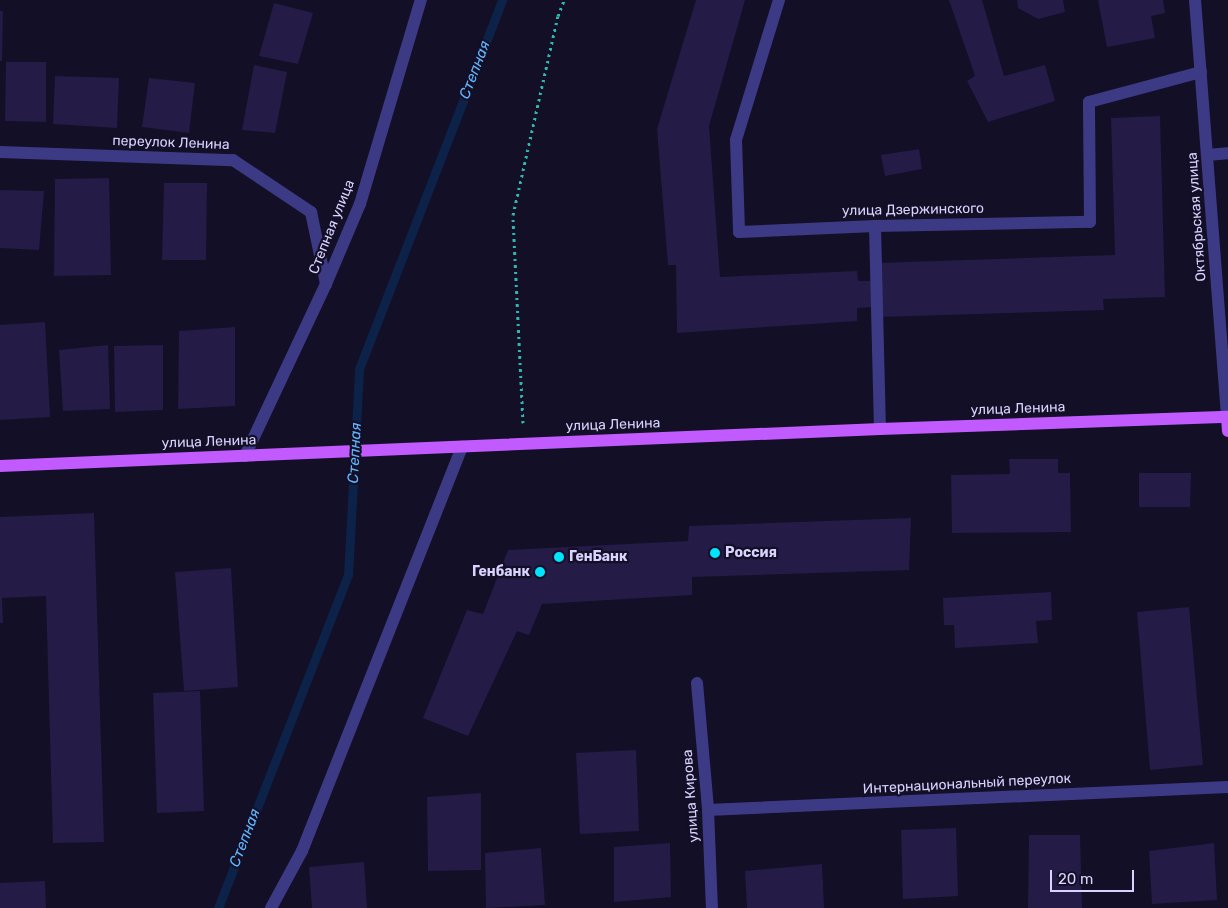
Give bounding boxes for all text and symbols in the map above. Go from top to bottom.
water label: Степная [456,38,494,102]
street label: переулок Ленина [112,133,230,153]
street label: Октябрьская улица [1184,152,1210,282]
street label: Степная улица [305,177,359,277]
street label: улица Дзержинского [842,200,984,220]
street label: улица Ленина [970,399,1066,419]
street label: улица Ленина [565,415,661,435]
water label: Степная [344,422,366,484]
street label: улица Ленина [161,432,257,452]
place label: Россия [725,545,777,561]
marker: Россия [709,547,721,559]
place label: ГенБанк [569,549,627,565]
marker: ГенБанк [553,551,565,563]
place label: Генбанк [472,564,530,580]
marker: Генбанк [534,566,546,578]
street label: улица Кирова [679,749,703,843]
street label: Интернациональный переулок [862,770,1072,798]
water label: Степная [226,806,264,870]
scale bar [1053,860,1137,892]
text: 20 m [1058,870,1093,888]

